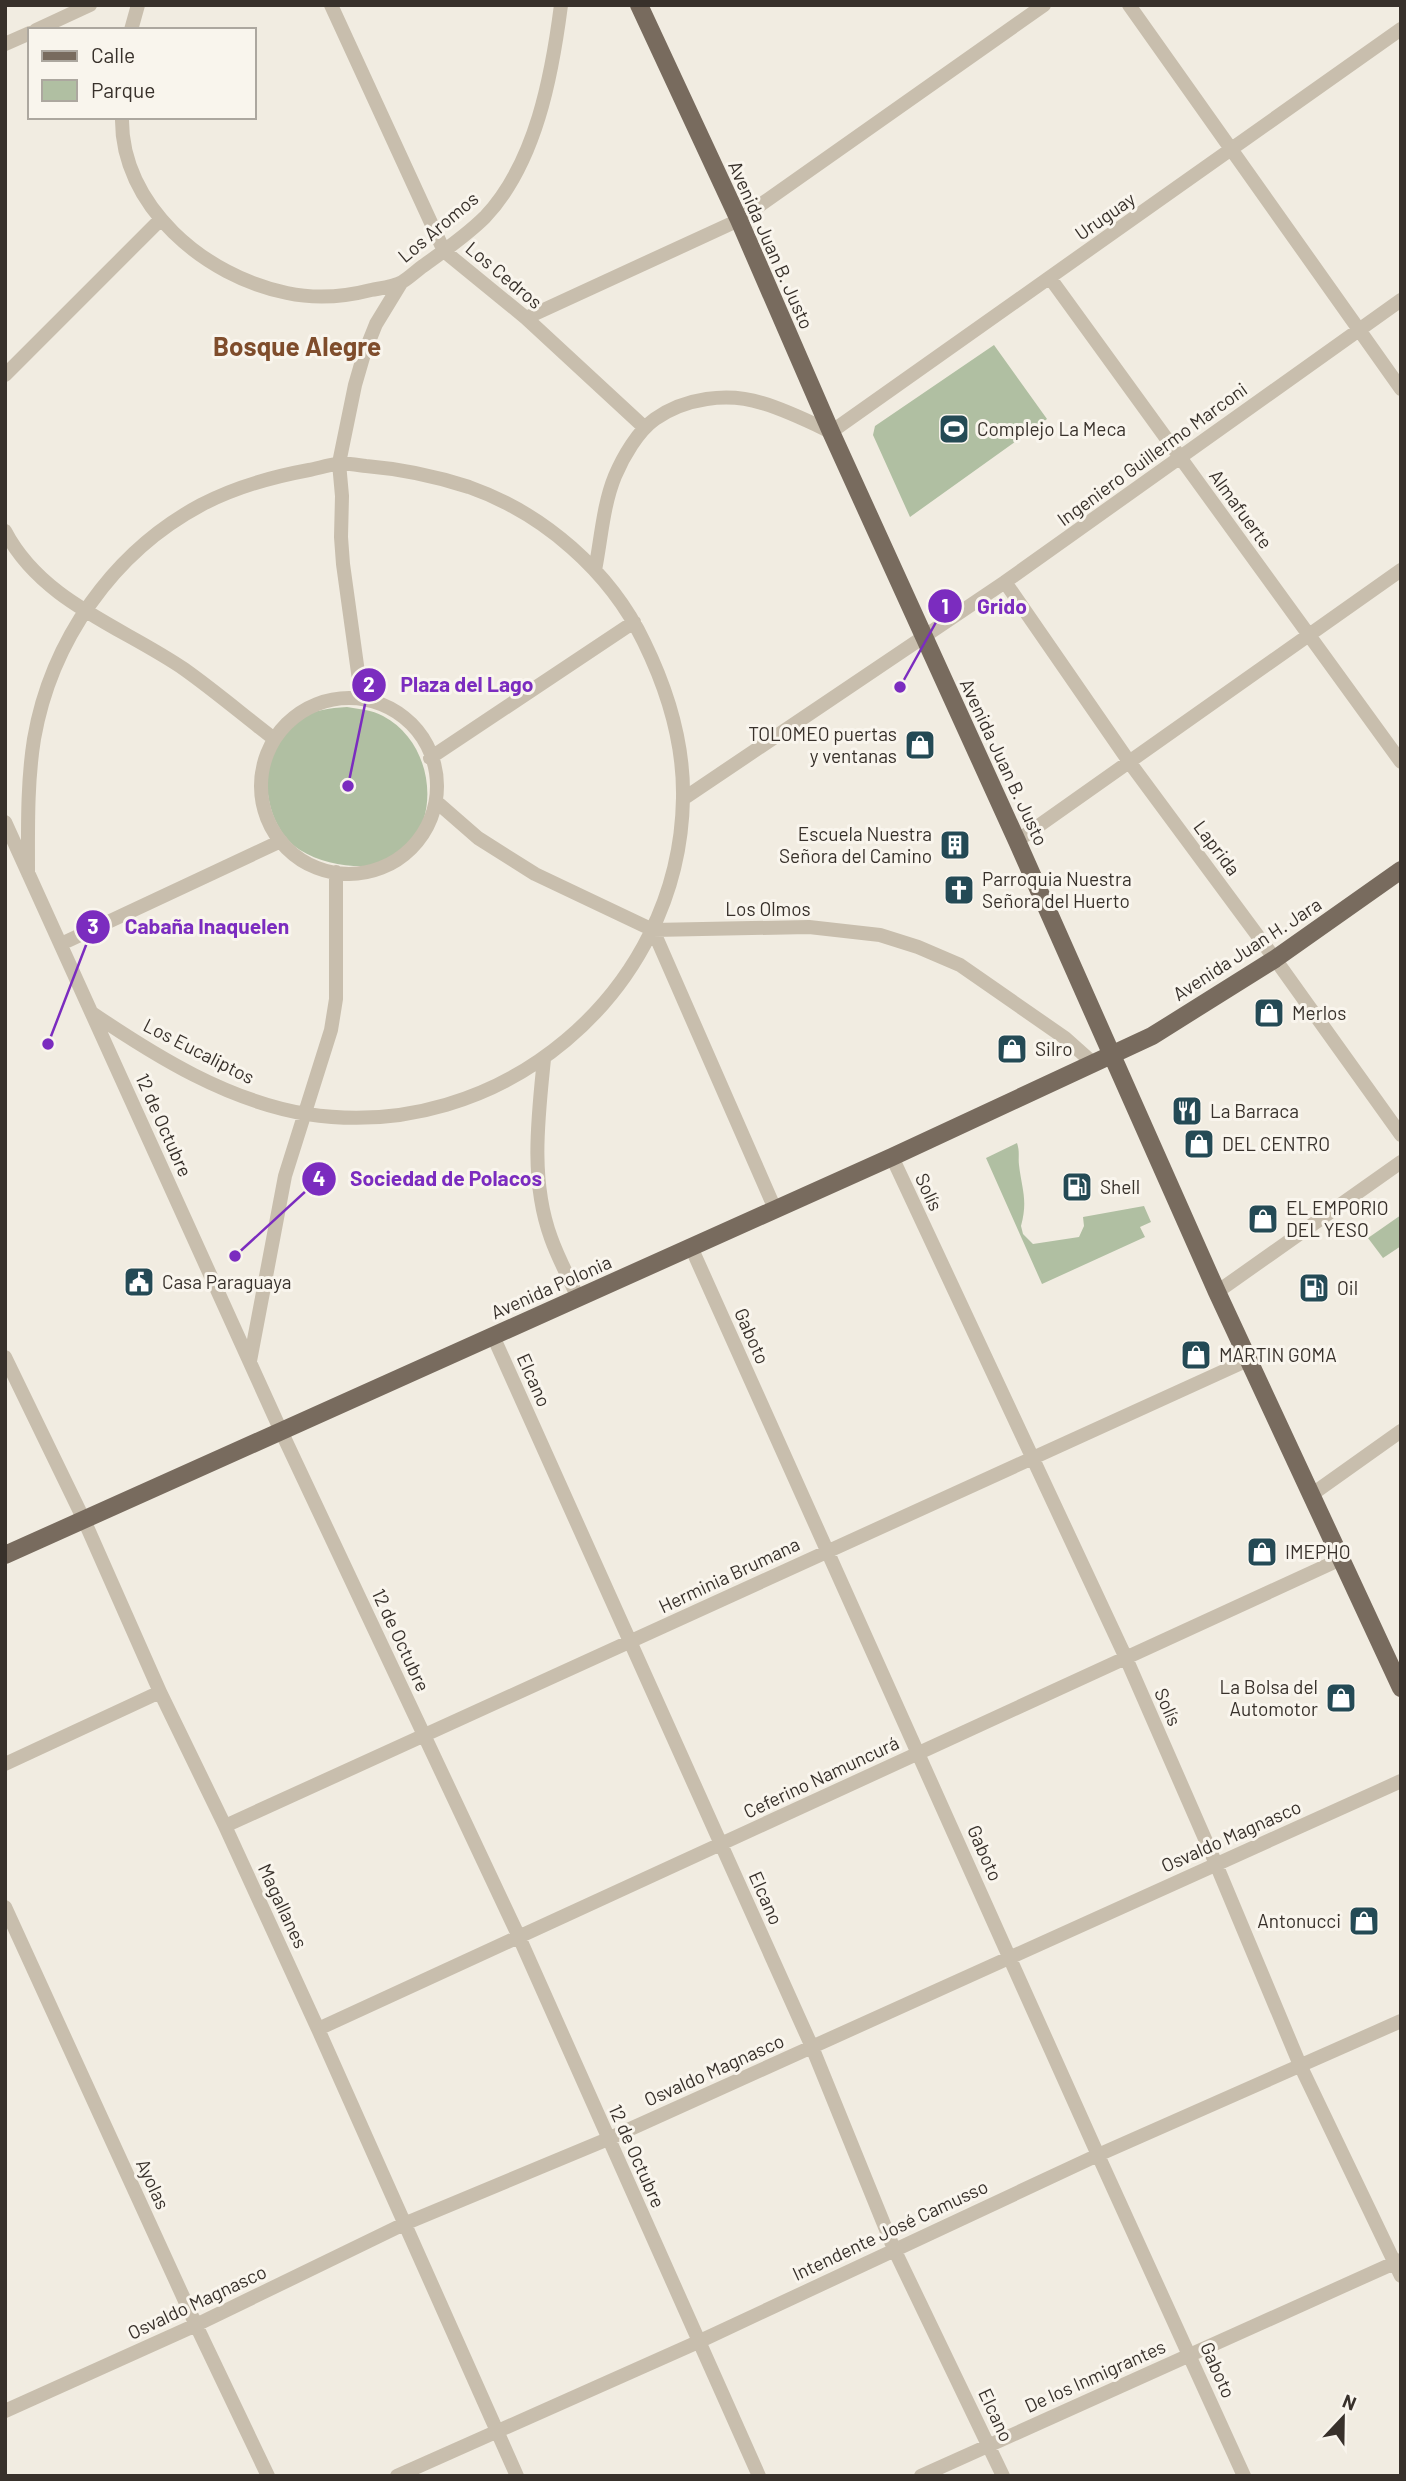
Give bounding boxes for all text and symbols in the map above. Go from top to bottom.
legend [28,28,256,119]
text: Calle [91,42,135,67]
text: Parque [91,77,156,102]
street label: Avenida Juan B. Justo [724,157,819,332]
street label: Los Aromos [393,186,483,267]
street label: Uruguay [1070,187,1139,245]
street label: Los Cedros [462,236,547,313]
district label: Bosque Alegre [213,330,381,361]
street label: Ingeniero Guillermo Marconi [1052,377,1251,530]
sports icon: Complejo La Meca [937,412,971,446]
place label: Complejo La Meca [977,417,1126,440]
street label: Almafuerte [1205,465,1278,553]
callout: Grido [928,585,1041,627]
text: 1 [941,593,949,618]
text: Grido [977,593,1027,618]
callout: Plaza del Lago [352,664,548,706]
text: 2 [363,671,375,696]
text: Plaza del Lago [401,671,533,696]
street label: Avenida Juan B. Justo [956,675,1053,849]
place label: TOLOMEO puertas y ventanas [748,722,897,767]
shop icon: TOLOMEO puertas y ventanas [903,728,937,762]
street label: Laprida [1189,816,1245,880]
place label: Escuela Nuestra Señora del Camino [779,822,932,867]
building icon: Escuela Nuestra Señora del Camino [938,828,972,862]
place label: Parroquia Nuestra Señora del Huerto [982,867,1132,912]
church icon: Parroquia Nuestra Señora del Huerto [942,873,976,907]
street label: Avenida Juan H. Jara [1168,892,1325,1005]
street label: Los Olmos [725,897,811,920]
callout: Cabaña Inaquelen [75,906,303,948]
text: 3 [87,913,99,938]
text: Cabaña Inaquelen [125,913,289,938]
shop icon: Merlos [1252,996,1286,1030]
place label: Merlos [1292,1001,1347,1024]
street label: Los Eucaliptos [140,1013,258,1088]
shop icon: Silro [995,1032,1029,1066]
place label: Silro [1035,1037,1073,1060]
street label: 12 de Octubre [131,1069,198,1180]
restaurant icon: La Barraca [1170,1094,1204,1128]
place label: La Barraca [1210,1099,1299,1122]
shop icon: DEL CENTRO [1182,1127,1216,1161]
place label: DEL CENTRO [1222,1132,1330,1155]
callout: Sociedad de Polacos [301,1158,556,1200]
text: 4 [313,1165,325,1190]
text: Sociedad de Polacos [350,1165,542,1190]
street label: Solís [911,1169,948,1214]
fuel station icon: Shell [1060,1170,1094,1204]
place label: Shell [1100,1175,1140,1198]
place label: EL EMPORIO DEL YESO [1286,1196,1389,1241]
shop icon: EL EMPORIO DEL YESO [1246,1202,1280,1236]
street label: Avenida Polonia [487,1250,615,1323]
public building icon: Casa Paraguaya [122,1265,156,1299]
place label: Casa Paraguaya [162,1270,291,1293]
fuel station icon: Oil [1297,1271,1331,1305]
place label: Oil [1337,1276,1358,1299]
street label: Gaboto [730,1304,775,1367]
shop icon: MARTIN GOMA [1179,1338,1213,1372]
place label: MARTIN GOMA [1219,1343,1337,1366]
street label: Elcano [513,1350,556,1410]
street label: Herminia Brumana [655,1532,803,1617]
shop icon: IMEPHO [1245,1535,1279,1569]
place label: IMEPHO [1285,1540,1351,1563]
street label: 12 de Octubre [368,1585,435,1695]
place label: La Bolsa del Automotor [1220,1675,1318,1720]
shop icon: La Bolsa del Automotor [1324,1681,1358,1715]
street label: Solís [1150,1684,1187,1729]
street label: Ceferino Namuncurá [739,1730,902,1823]
street label: Osvaldo Magnasco [1157,1794,1304,1877]
street label: Gaboto [963,1821,1008,1884]
street label: Magallanes [254,1860,313,1952]
street label: Elcano [745,1868,788,1928]
shop icon: Antonucci [1347,1904,1381,1938]
place label: Antonucci [1257,1909,1341,1932]
street label: Osvaldo Magnasco [640,2028,787,2111]
street label: 12 de Octubre [604,2100,671,2211]
street label: Ayolas [132,2155,175,2213]
street label: Intendente José Camusso [788,2174,991,2285]
street label: Osvaldo Magnasco [124,2259,270,2344]
street label: De los Inmigrantes [1021,2334,1169,2417]
street label: Gaboto [1196,2338,1241,2401]
north arrow [1308,2383,1378,2453]
street label: Elcano [974,2385,1019,2445]
text: N [1339,2389,1360,2415]

